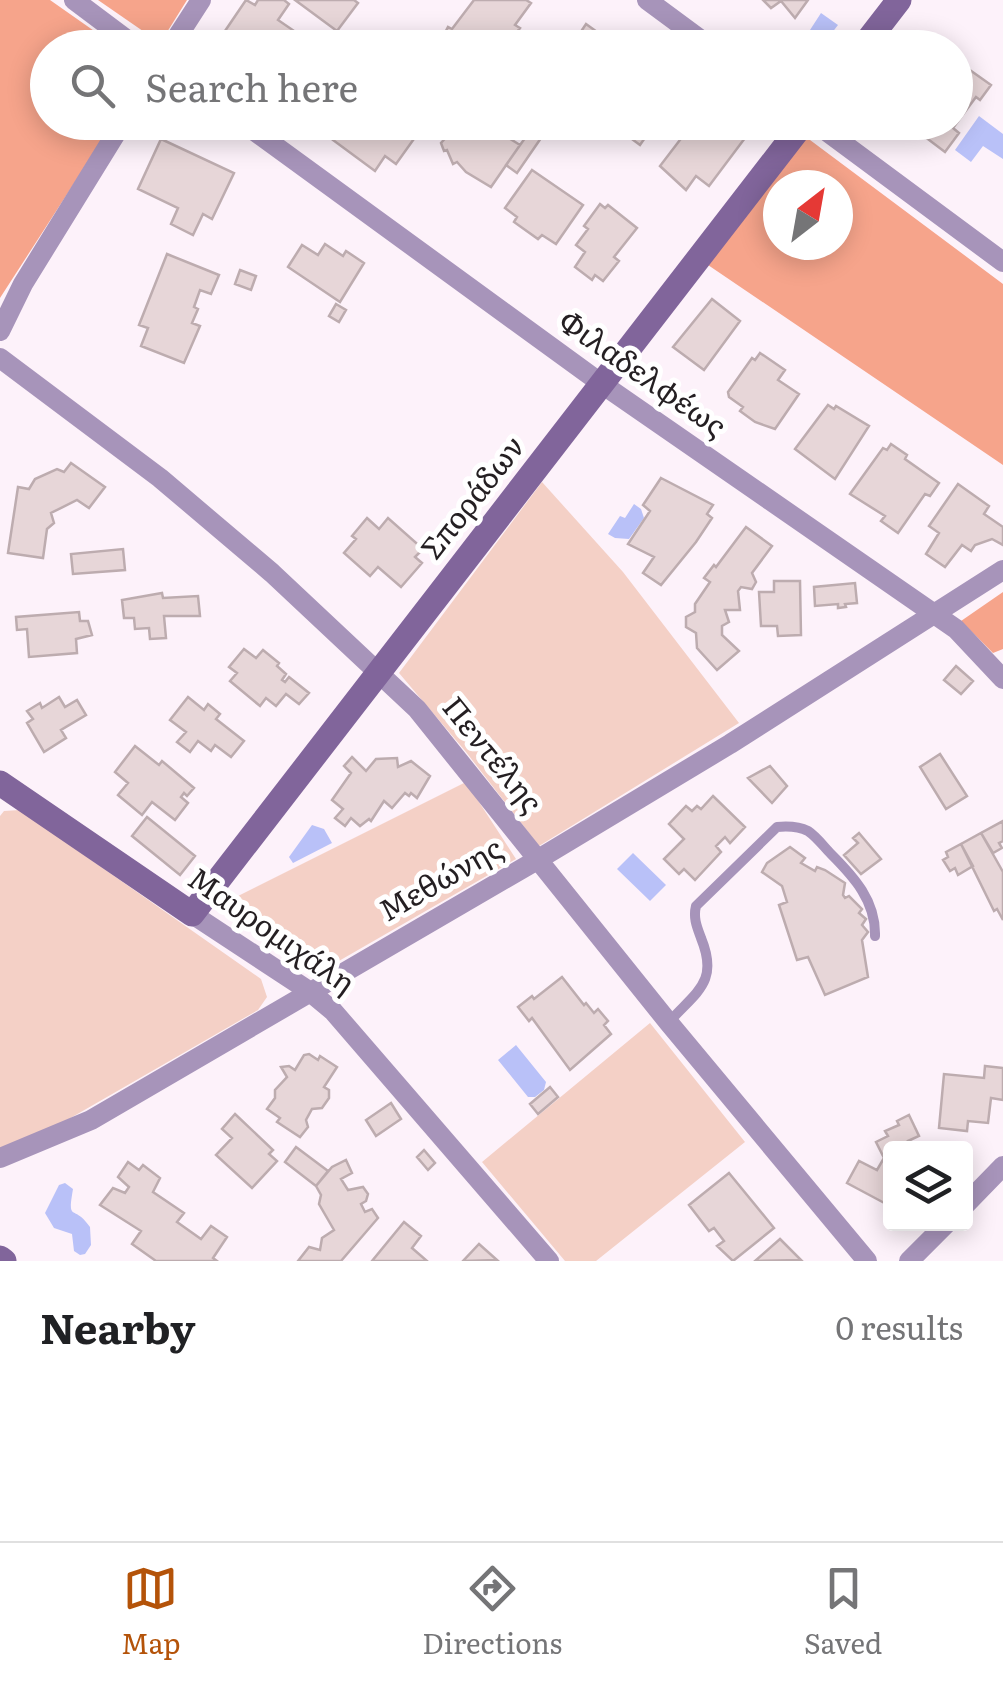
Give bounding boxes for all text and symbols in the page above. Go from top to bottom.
search box [30,30,973,140]
text: Search here [145,57,358,114]
icon: search [65,58,120,113]
north arrow [763,170,853,260]
street label: Φιλαδελφέως [551,297,737,446]
street label: Σποράδων [408,425,533,567]
street label: Πεντέλης [434,686,555,821]
street label: Μεθώνης [370,824,509,930]
street label: Μαυρομιχάλη [180,855,365,1002]
map controls [883,1141,973,1231]
button: layers [883,1141,973,1231]
text: Nearby [40,1295,196,1357]
text: 0 results [835,1302,963,1350]
tab: Map [121,1561,181,1663]
tab: Directions [422,1561,562,1663]
tab: Saved [804,1561,882,1663]

